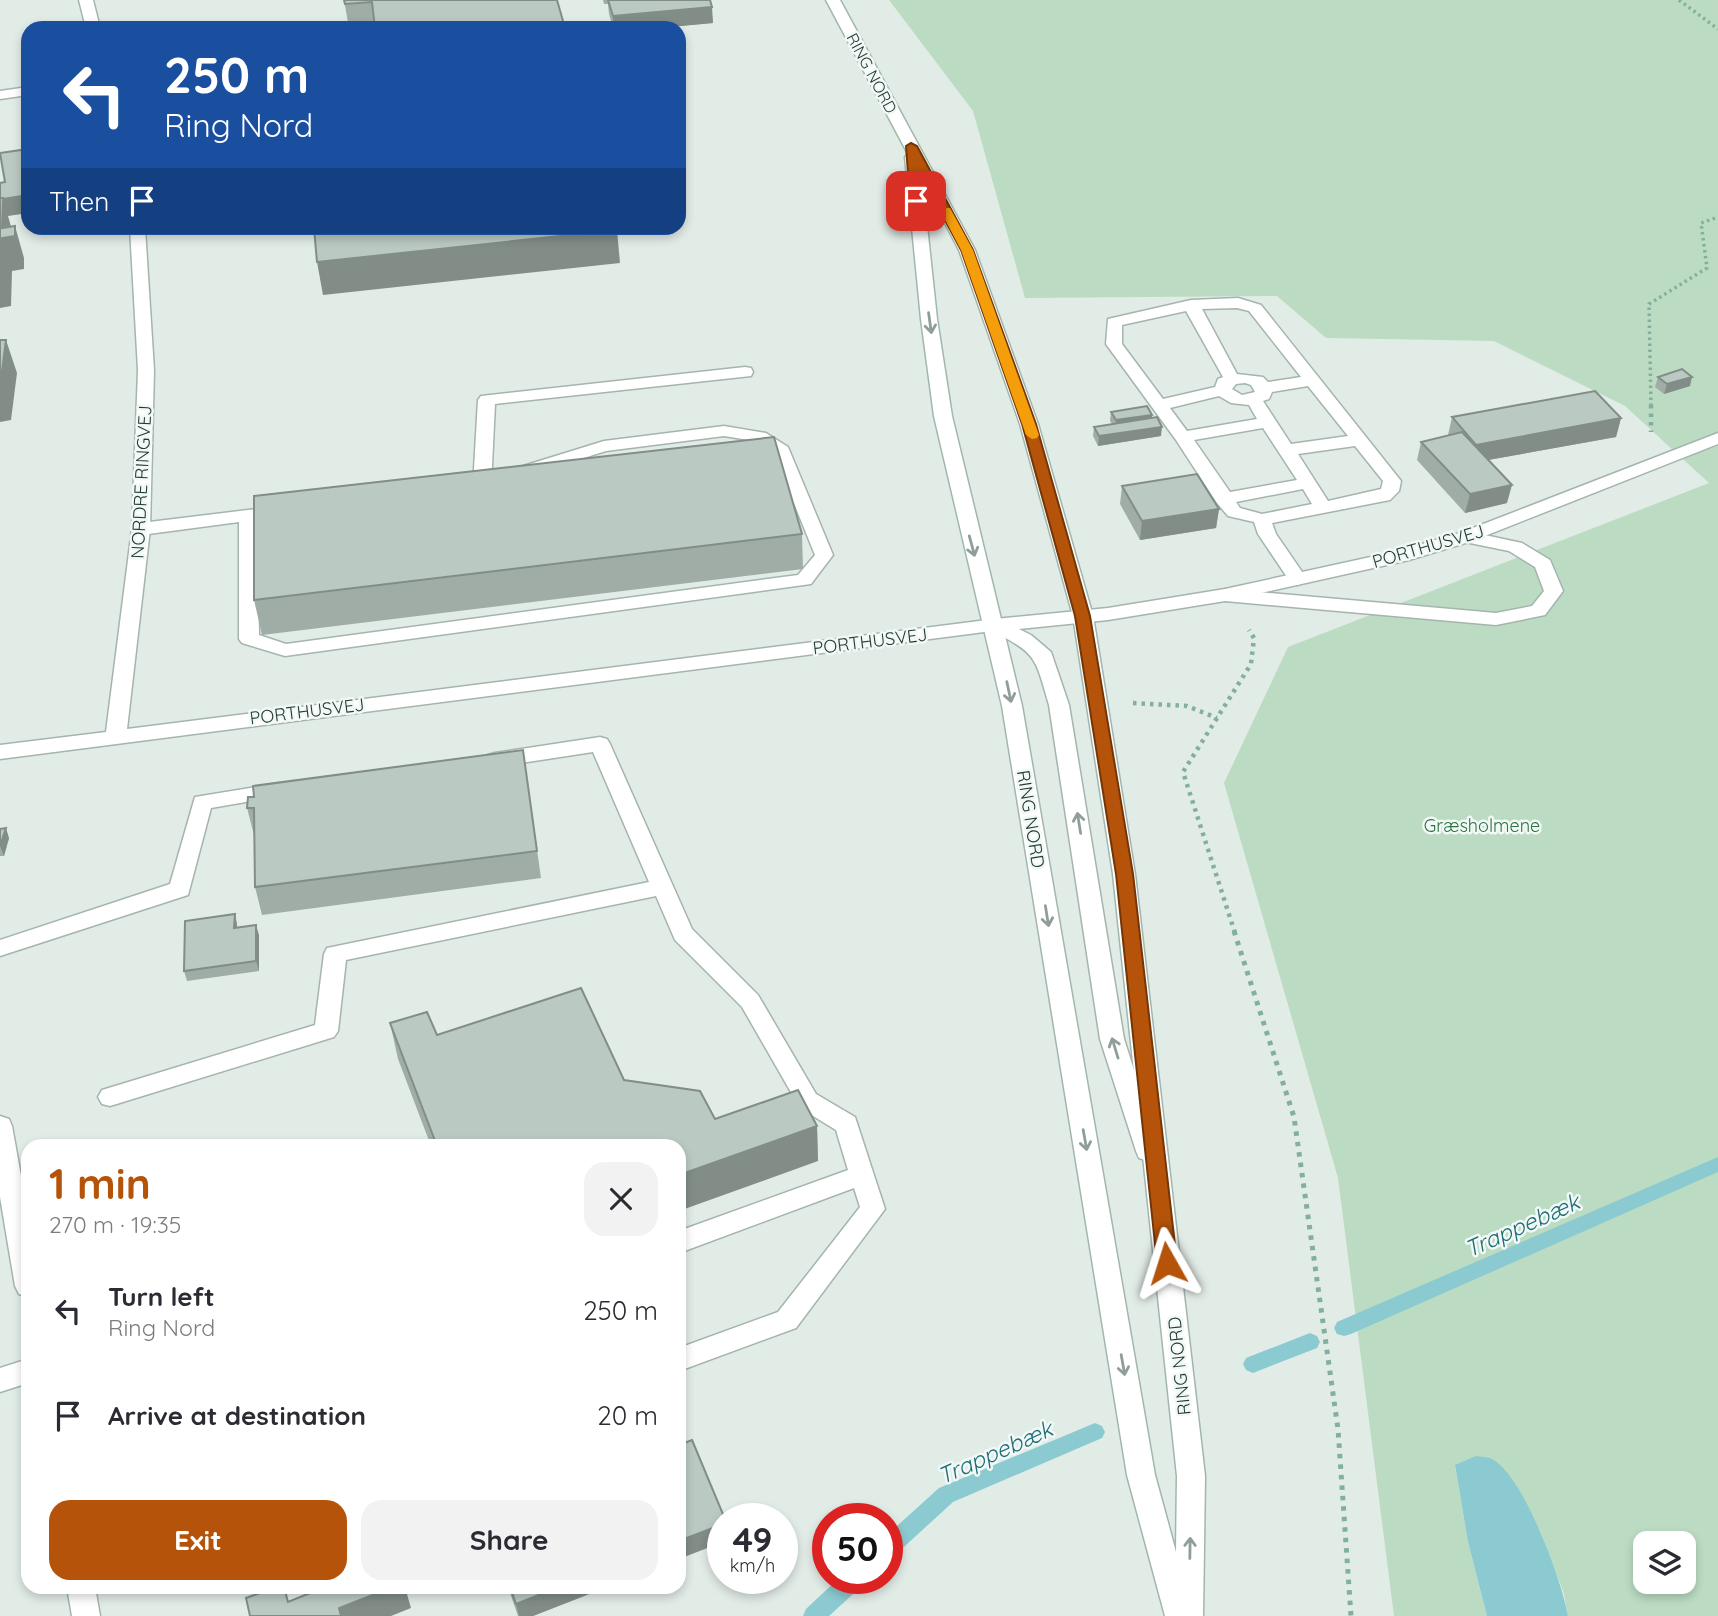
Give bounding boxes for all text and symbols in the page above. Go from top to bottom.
street label: RING NORD [843,29,901,117]
text: 250 m [164,44,309,105]
icon: left [49,49,140,140]
text: Ring Nord [164,105,313,145]
pin [886,171,946,231]
icon: arrive [123,182,161,220]
icon: arrive [897,182,935,220]
text: Then [49,185,109,218]
one-way arrow [924,311,937,334]
street label: NORDRE RINGVEJ [126,405,156,559]
street label: PORTHUSVEJ [1369,519,1487,573]
one-way arrow [967,535,980,557]
street label: PORTHUSVEJ [811,623,929,659]
one-way arrow [1003,680,1017,703]
street label: PORTHUSVEJ [248,693,366,729]
street label: RING NORD [1012,768,1050,870]
one-way arrow [1072,812,1085,835]
park label: Græsholmene [1424,814,1540,837]
one-way arrow [1041,904,1054,927]
one-way arrow [1107,1037,1120,1059]
one-way arrow [1079,1128,1092,1151]
text: 1 min [49,1157,151,1210]
button: close [584,1162,658,1236]
water label: Trappebæk [1460,1186,1586,1263]
text: 270 m · 19:35 [49,1210,181,1239]
position arrow [1130,1226,1204,1300]
text: Turn left [108,1280,215,1313]
icon: left [49,1292,87,1330]
text: 250 m [583,1294,658,1327]
text: Ring Nord [108,1313,215,1342]
street label: RING NORD [1162,1316,1196,1416]
one-way arrow [1117,1353,1130,1376]
icon: arrive [49,1397,87,1435]
text: Arrive at destination [108,1399,366,1432]
text: 20 m [597,1399,658,1432]
water label: Trappebæk [933,1413,1059,1490]
button: Exit [49,1500,347,1580]
button: Share [361,1500,658,1580]
speed limit sign: 50 [812,1503,903,1594]
text: 49 [733,1517,772,1561]
map controls [1633,1531,1696,1594]
button: layers [1633,1531,1696,1594]
one-way arrow [1183,1537,1197,1560]
text: km/h [730,1554,775,1577]

